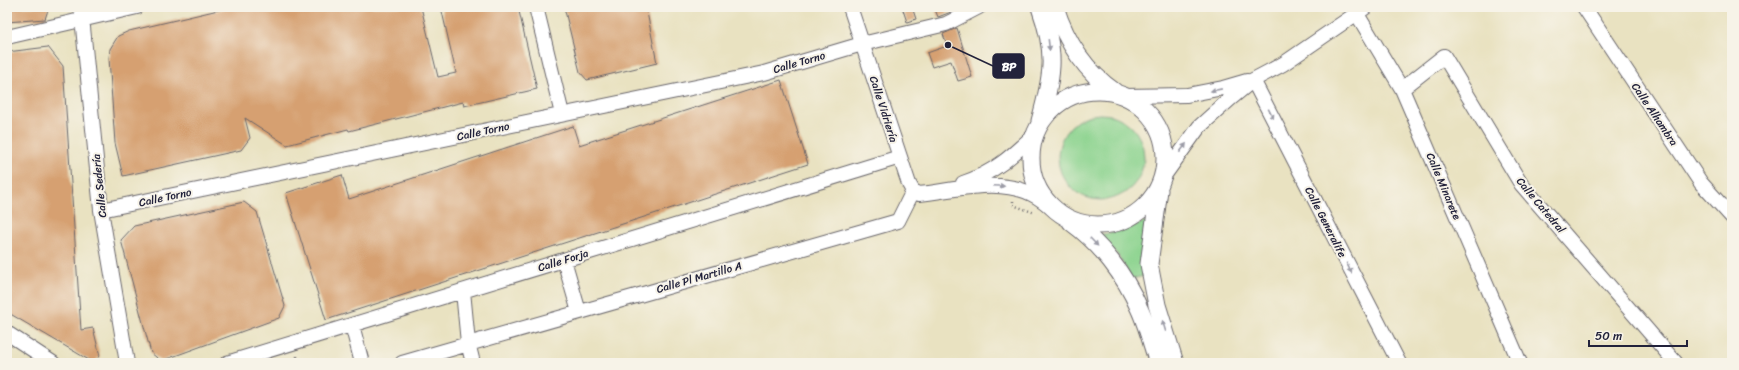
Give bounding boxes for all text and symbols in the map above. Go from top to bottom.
one-way arrow [1045,39,1052,51]
street label: Calle Torno [771,46,828,79]
callout: BP [993,54,1024,78]
text: BP [1002,56,1017,78]
street label: Calle Vidriería [864,73,903,145]
street label: Calle Alhambra [1626,79,1683,150]
one-way arrow [1210,87,1222,93]
one-way arrow [1268,109,1274,120]
street label: Calle Torno [455,117,512,146]
one-way arrow [1179,143,1188,154]
street label: Calle Minarete [1421,150,1466,223]
street label: Calle Sedería [87,153,112,219]
street label: Calle Catedral [1511,173,1570,238]
street label: Calle Torno [137,183,194,212]
one-way arrow [993,183,1005,190]
street label: Calle Generalife [1299,183,1352,261]
one-way arrow [1090,237,1099,247]
street label: Calle Forja [535,244,591,277]
street label: Calle Pl Martillo A [654,256,744,299]
one-way arrow [1346,262,1352,273]
one-way arrow [1160,319,1166,331]
scale bar [1589,322,1687,348]
text: 50 m [1595,325,1622,347]

